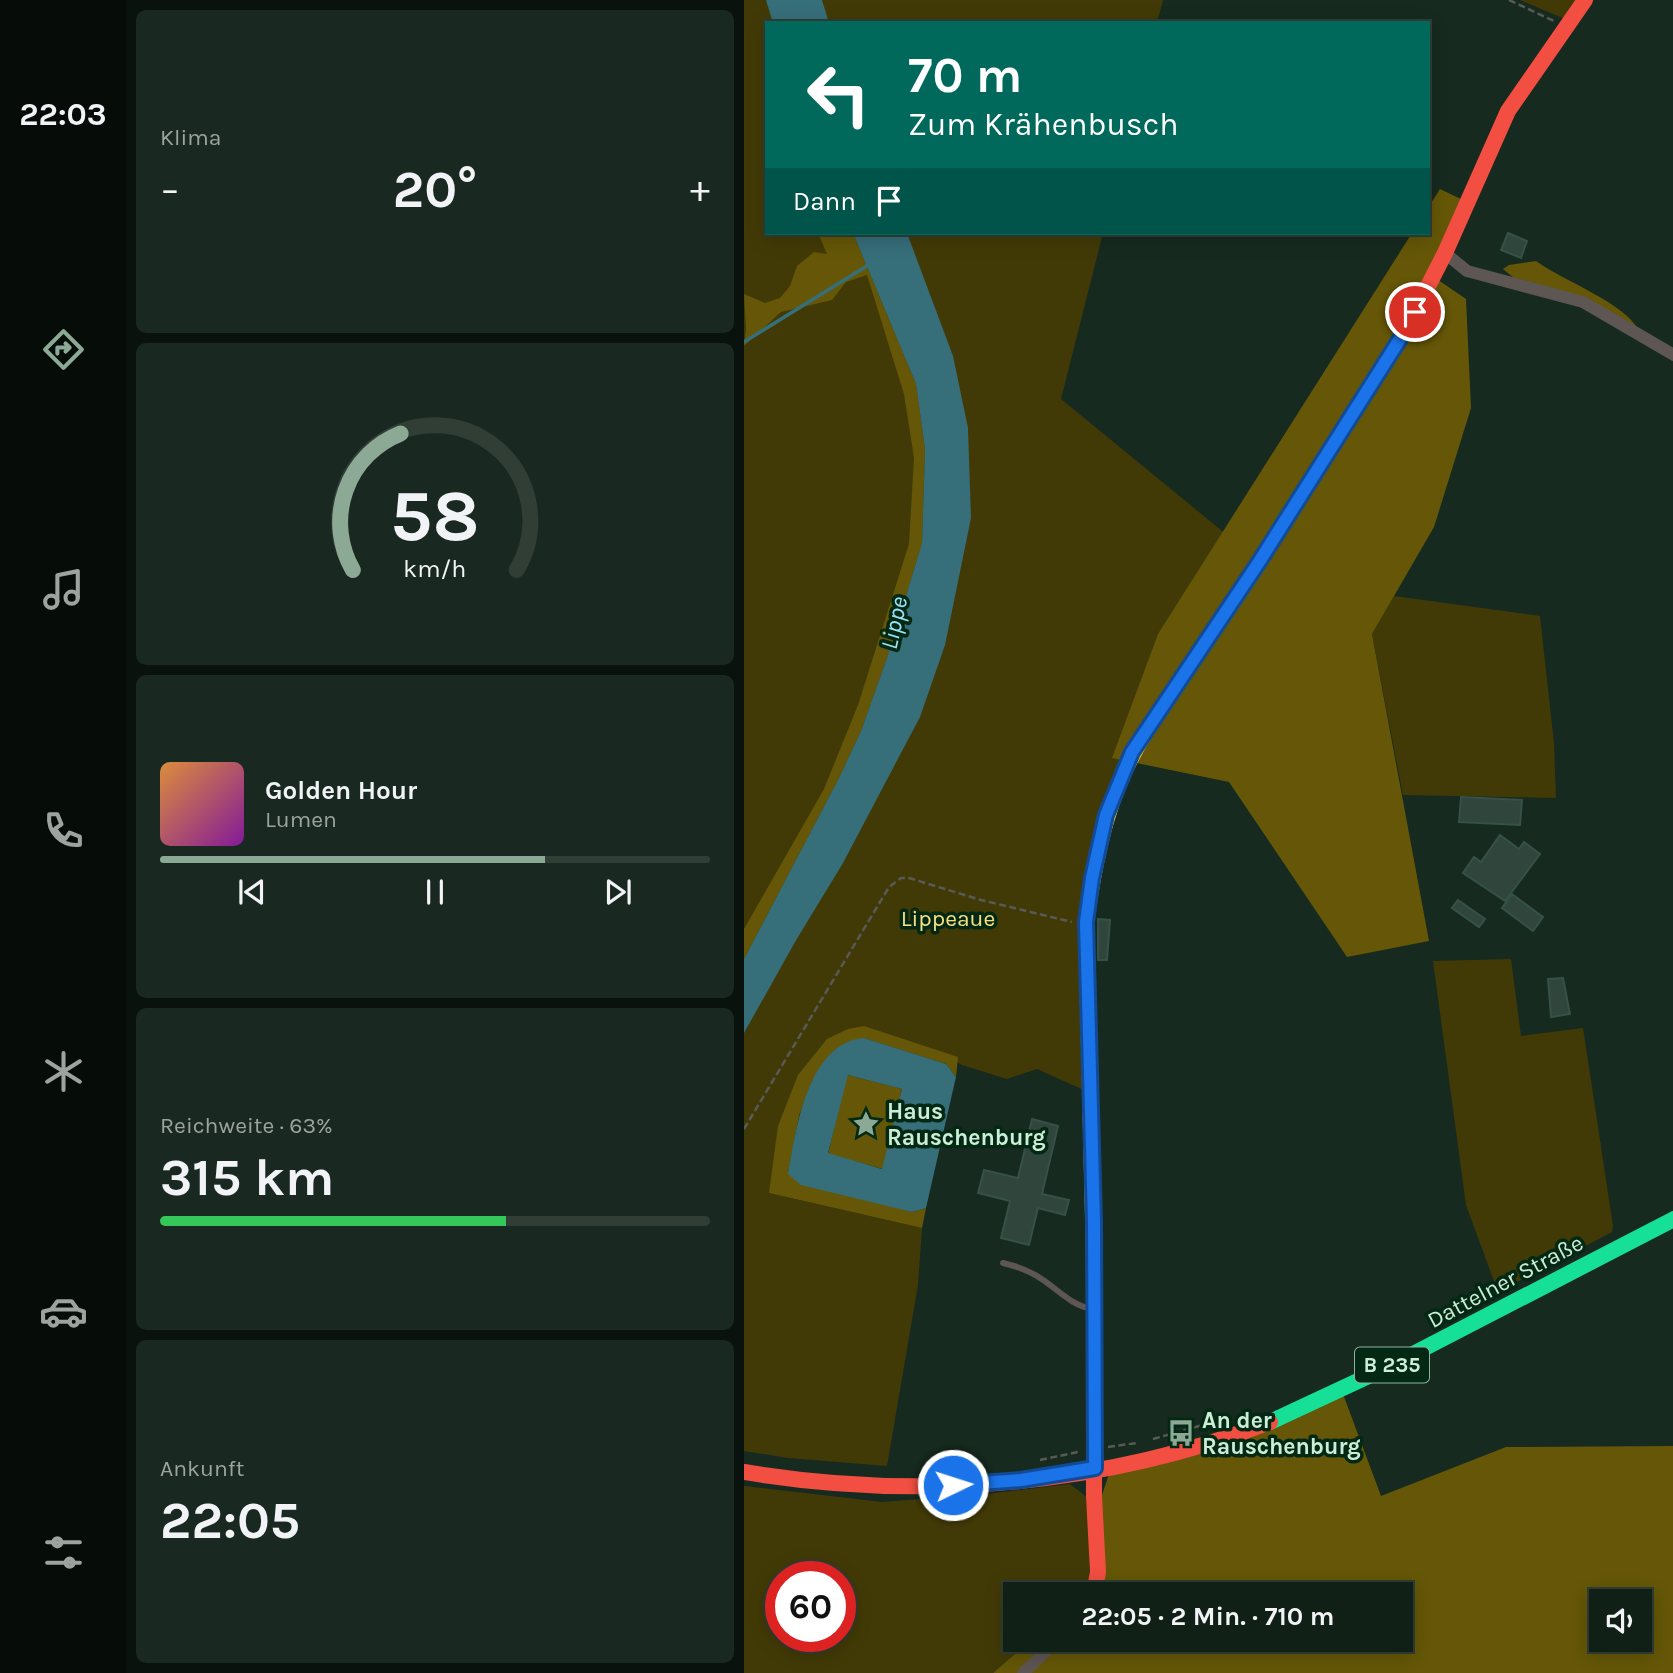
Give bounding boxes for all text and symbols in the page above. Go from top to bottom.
text: 70 m [908,47,1022,104]
icon: left [793,49,884,140]
text: 22:03 [19,96,107,133]
text: Zum Krähenbusch [908,106,1179,143]
text: Klima [160,124,221,151]
text: 20° [393,159,477,220]
text: − [160,167,180,212]
text: + [690,167,710,212]
icon: arrive [870,182,908,220]
text: Dann [793,186,856,217]
pin [1385,282,1445,342]
icon: arrive [1396,293,1434,331]
icon: directions [39,325,88,374]
text: 58 [390,473,480,558]
text: km/h [403,554,467,583]
icon: music [39,565,88,614]
water label: Lippe [875,594,913,652]
text: Golden Hour [265,775,417,806]
icon: phone [39,806,88,855]
text: Lumen [265,806,337,833]
icon: previous [233,873,271,911]
icon: pause [416,873,454,911]
icon: next [599,873,637,911]
park label: Lippeaue [901,905,995,932]
icon: climate [39,1047,88,1096]
place label: Haus Rauschenburg [887,1098,1046,1151]
place icon: Haus Rauschenburg [851,1109,881,1139]
text: Reichweite · 63% [160,1112,333,1139]
text: 315 km [160,1147,334,1208]
street label: Dattelner Straße [1423,1229,1588,1334]
icon: car [39,1287,88,1336]
road number: B 235 [1355,1348,1429,1382]
place label: An der Rauschenburg [1202,1407,1361,1460]
bus stop icon: An der Rauschenburg [1166,1418,1196,1448]
position arrow [916,1448,990,1522]
text: Ankunft [160,1455,244,1482]
text: 22:05 [160,1490,300,1551]
icon: filters [39,1528,88,1577]
speed limit sign: 60 [765,1561,856,1652]
map controls [1589,1589,1652,1652]
button: sound [1589,1589,1652,1652]
text: 22:05 · 2 Min. · 710 m [1082,1601,1334,1632]

